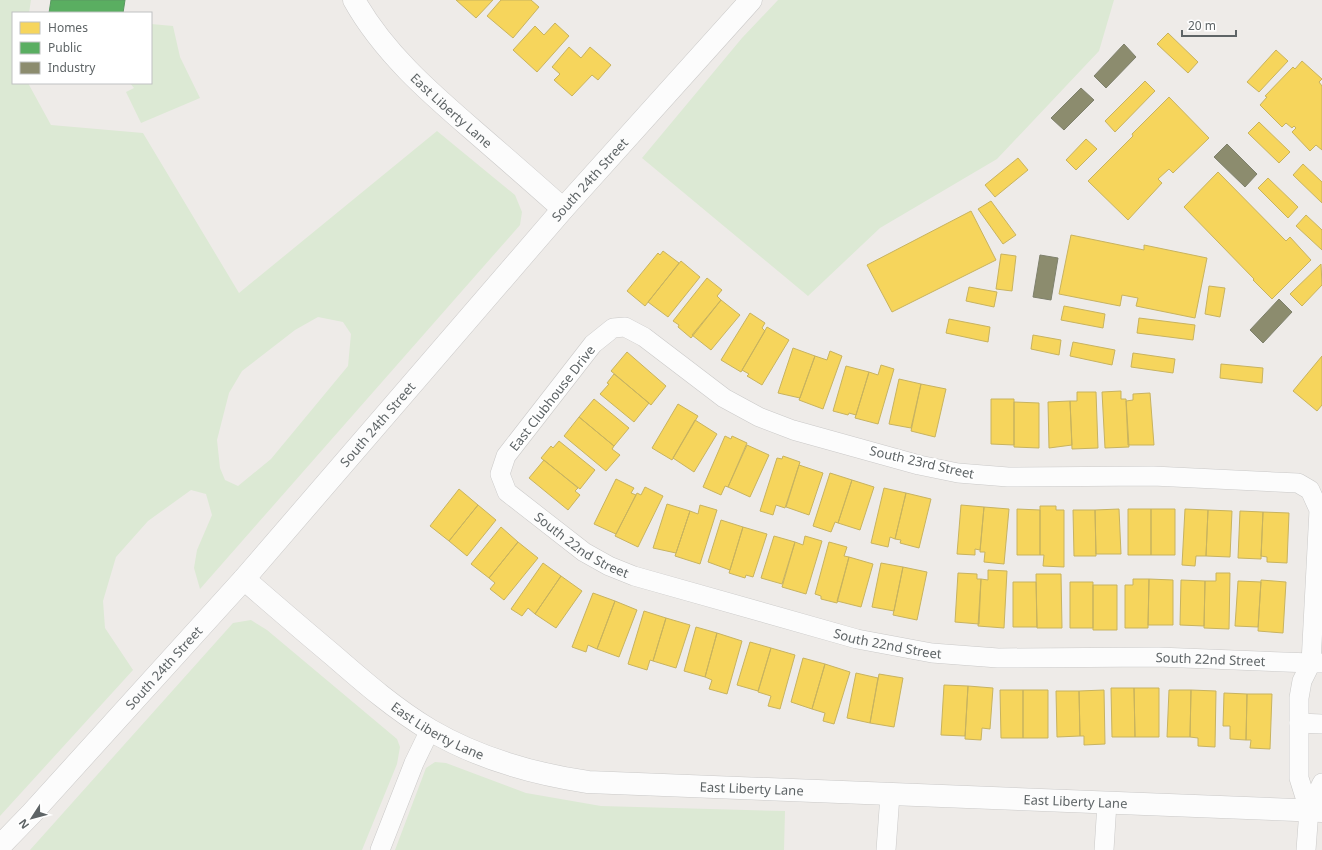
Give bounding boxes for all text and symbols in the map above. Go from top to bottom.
legend [12,12,152,84]
scale bar [1182,12,1236,38]
text: 20 m [1188,17,1216,34]
text: Homes [48,19,88,36]
text: Public [48,39,82,56]
text: Industry [48,59,96,76]
street label: East Liberty Lane [407,69,496,152]
street label: South 24th Street [547,134,632,225]
street label: East Clubhouse Drive [505,341,599,455]
street label: South 24th Street [336,378,419,471]
street label: South 23rd Street [868,441,976,483]
street label: South 22nd Street [531,508,632,582]
street label: South 24th Street [121,622,206,713]
street label: South 22nd Street [832,624,943,663]
street label: South 22nd Street [1155,648,1266,670]
street label: East Liberty Lane [388,698,487,764]
street label: East Liberty Lane [699,777,804,800]
street label: East Liberty Lane [1023,790,1128,812]
north arrow [12,798,52,838]
text: N [15,816,32,832]

